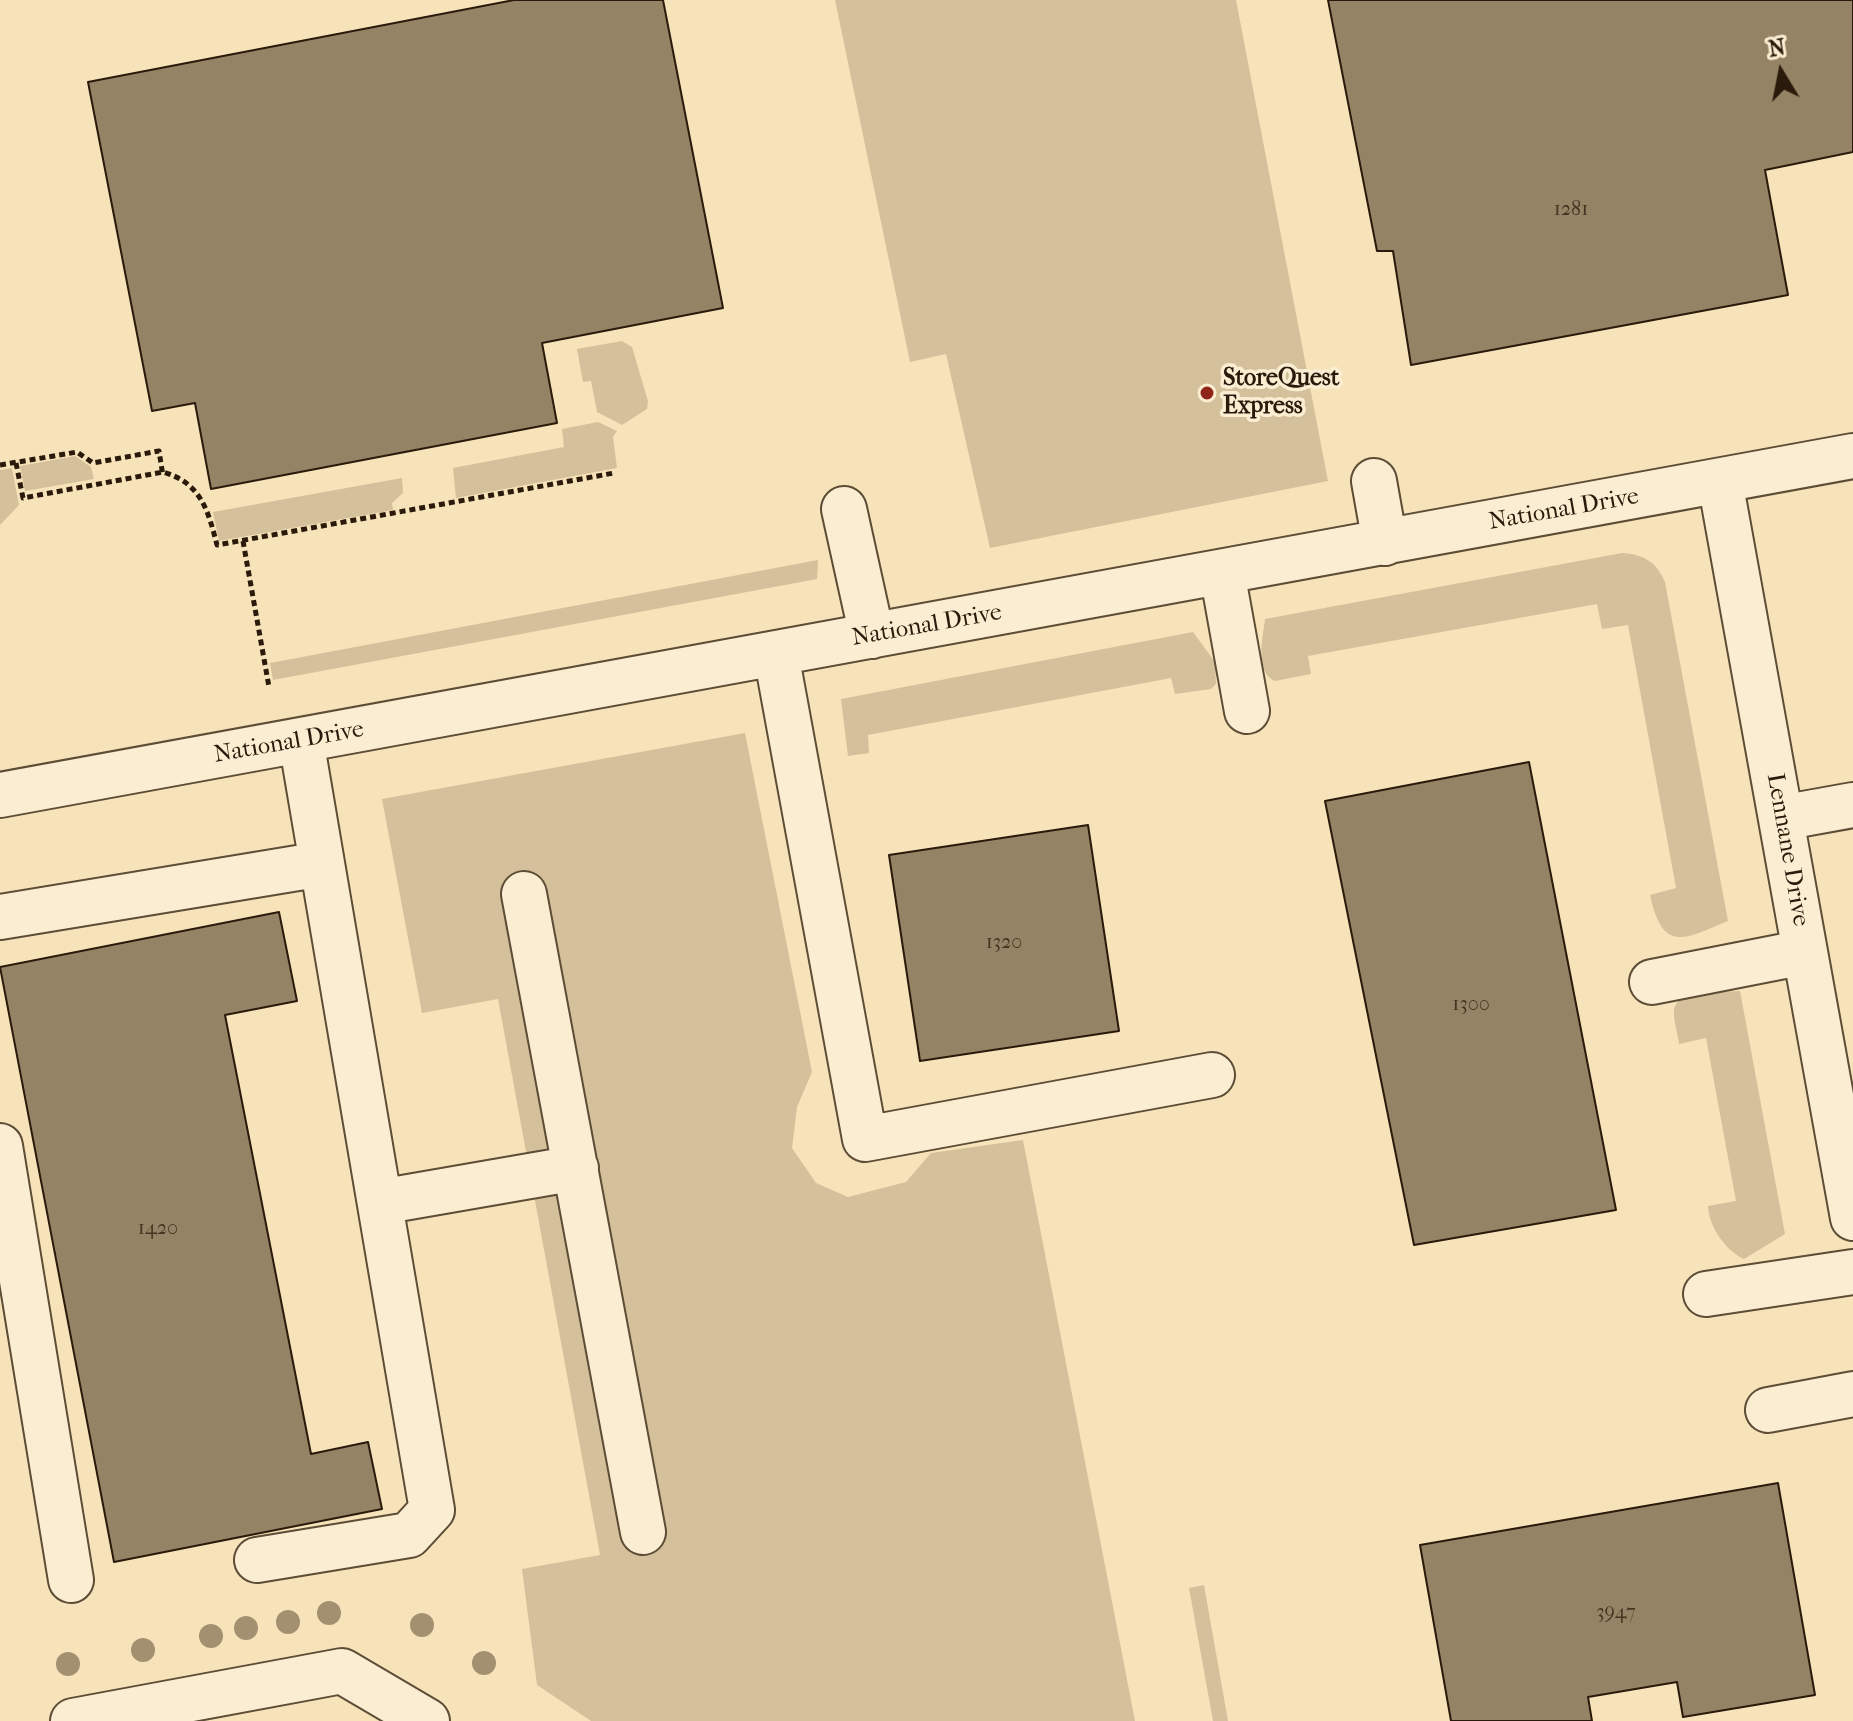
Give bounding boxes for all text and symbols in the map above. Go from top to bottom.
north arrow [1741,32,1821,112]
text: N [1766,34,1787,63]
house number: 1281 [1554,198,1588,222]
place label: StoreQuest Express [1223,365,1339,421]
marker: StoreQuest Express [1198,384,1216,402]
street label: National Drive [1487,483,1641,537]
street label: National Drive [850,599,1004,653]
street label: National Drive [212,716,366,770]
street label: Lennane Drive [1759,771,1815,929]
house number: 1320 [986,931,1022,955]
house number: 1300 [1452,993,1490,1017]
house number: 1420 [138,1217,178,1241]
house number: 3947 [1596,1601,1636,1625]

